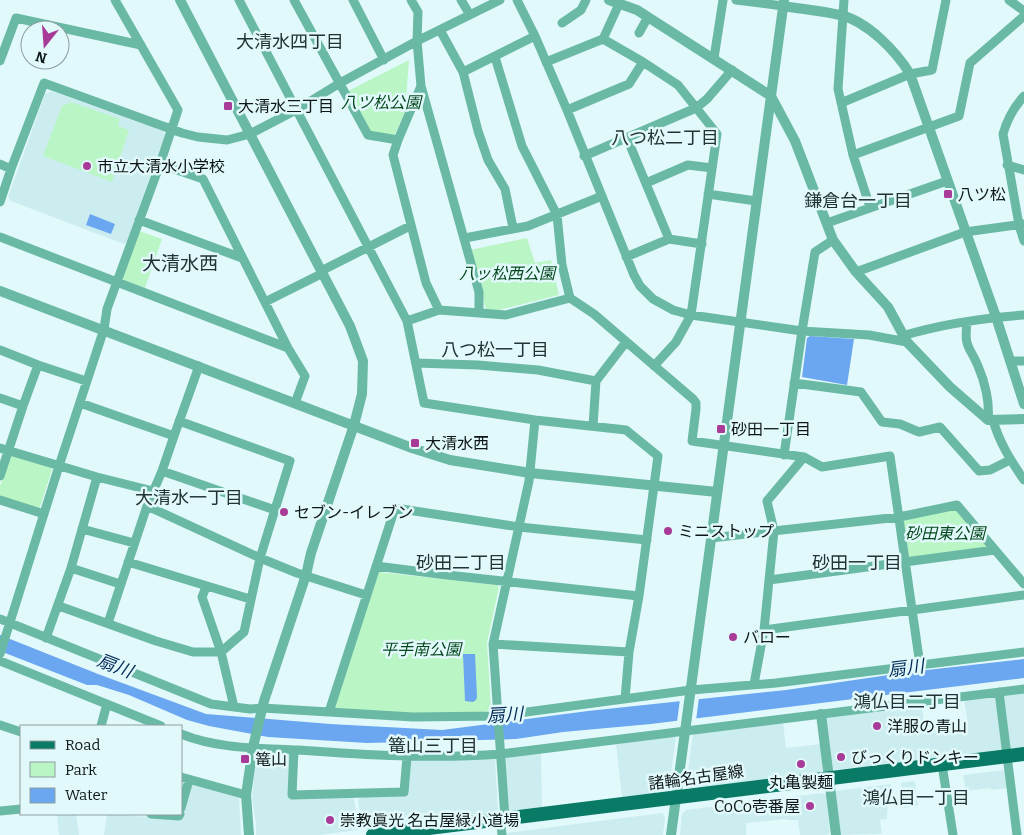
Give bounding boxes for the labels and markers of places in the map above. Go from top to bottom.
place label: 大清水三丁目 [238,97,334,116]
marker: 大清水三丁目 [222,100,234,112]
place label: 市立大清水小学校 [97,157,225,176]
marker: 市立大清水小学校 [81,160,93,172]
place label: 八ツ松 [958,185,1006,204]
marker: 八ツ松 [942,188,954,200]
place label: 砂田一丁目 [731,420,811,439]
marker: 砂田一丁目 [715,423,727,435]
place label: 大清水西 [425,434,489,453]
marker: 大清水西 [409,437,421,449]
place label: セブン-イレブン [294,503,413,522]
marker: セブン-イレブン [278,506,290,518]
place label: ミニストップ [678,522,774,541]
marker: ミニストップ [662,525,674,537]
place label: バロー [743,628,791,647]
marker: バロー [727,631,739,643]
place label: 洋服の青山 [887,717,967,736]
marker: 洋服の青山 [871,720,883,732]
place label: びっくりドンキー [851,748,979,767]
place label: 篭山 [255,750,287,769]
marker: びっくりドンキー [835,751,847,763]
marker: 篭山 [239,753,251,765]
marker: 丸亀製麺 [795,758,807,770]
place label: 丸亀製麺 [769,773,833,792]
place label: CoCo壱番屋 [714,797,800,816]
marker: CoCo壱番屋 [804,800,816,812]
place label: 崇教眞光 名古屋緑小道場 [340,811,519,830]
marker: 崇教眞光 名古屋緑小道場 [324,814,336,826]

